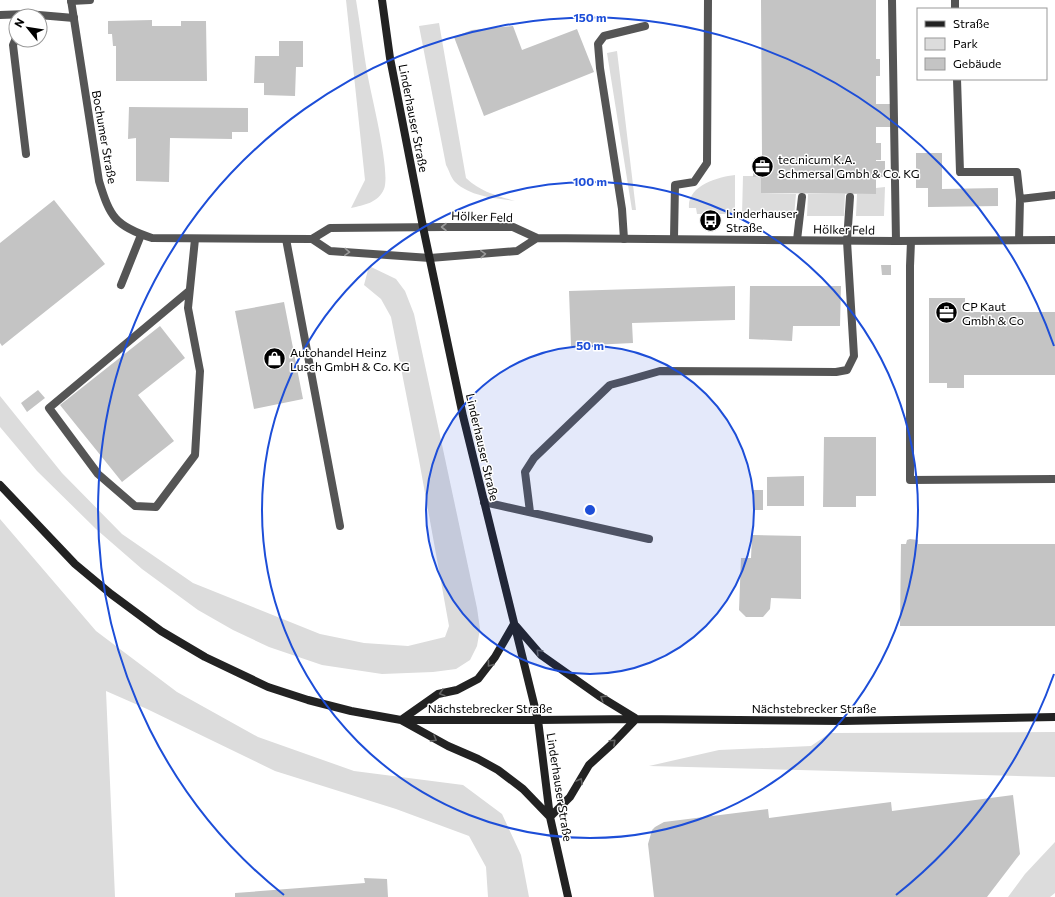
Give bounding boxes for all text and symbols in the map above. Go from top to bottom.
north arrow [8,8,48,48]
legend [917,8,1047,80]
text: 150 m [573,10,607,24]
text: N [11,16,27,30]
text: Straße [953,16,989,30]
text: Park [953,36,979,50]
text: Gebäude [953,56,1001,70]
street label: Linderhauser Straße [397,63,431,173]
street label: Bochumer Straße [90,89,120,185]
place label: tec.nicum K.A. Schmersal Gmbh & Co. KG [778,152,920,180]
office icon: tec.nicum K.A. Schmersal Gmbh & Co. KG [750,153,776,179]
text: 100 m [573,174,607,188]
place label: Linderhauser Straße [726,206,798,234]
bus stop icon: Linderhauser Straße [697,207,723,233]
street label: Hölker Feld [451,208,513,224]
street label: Hölker Feld [813,221,875,237]
one-way arrow [441,223,447,231]
one-way arrow [344,248,350,257]
one-way arrow [480,249,486,258]
place label: CP Kaut Gmbh & Co [962,299,1024,327]
office icon: CP Kaut Gmbh & Co [933,300,959,326]
text: 50 m [576,338,604,352]
place label: Autohandel Heinz Lusch GmbH & Co. KG [290,345,410,373]
shop icon: Autohandel Heinz Lusch GmbH & Co. KG [261,346,287,372]
street label: Linderhauser Straße [464,392,502,502]
centre of rings [583,503,597,517]
one-way arrow [536,649,544,657]
one-way arrow [488,660,495,667]
one-way arrow [439,689,446,697]
one-way arrow [600,696,607,703]
street label: Nächstebrecker Straße [428,701,552,715]
street label: Nächstebrecker Straße [752,701,876,715]
street label: Linderhauser Straße [544,732,576,842]
one-way arrow [430,734,438,742]
one-way arrow [608,739,616,747]
one-way arrow [575,778,582,786]

